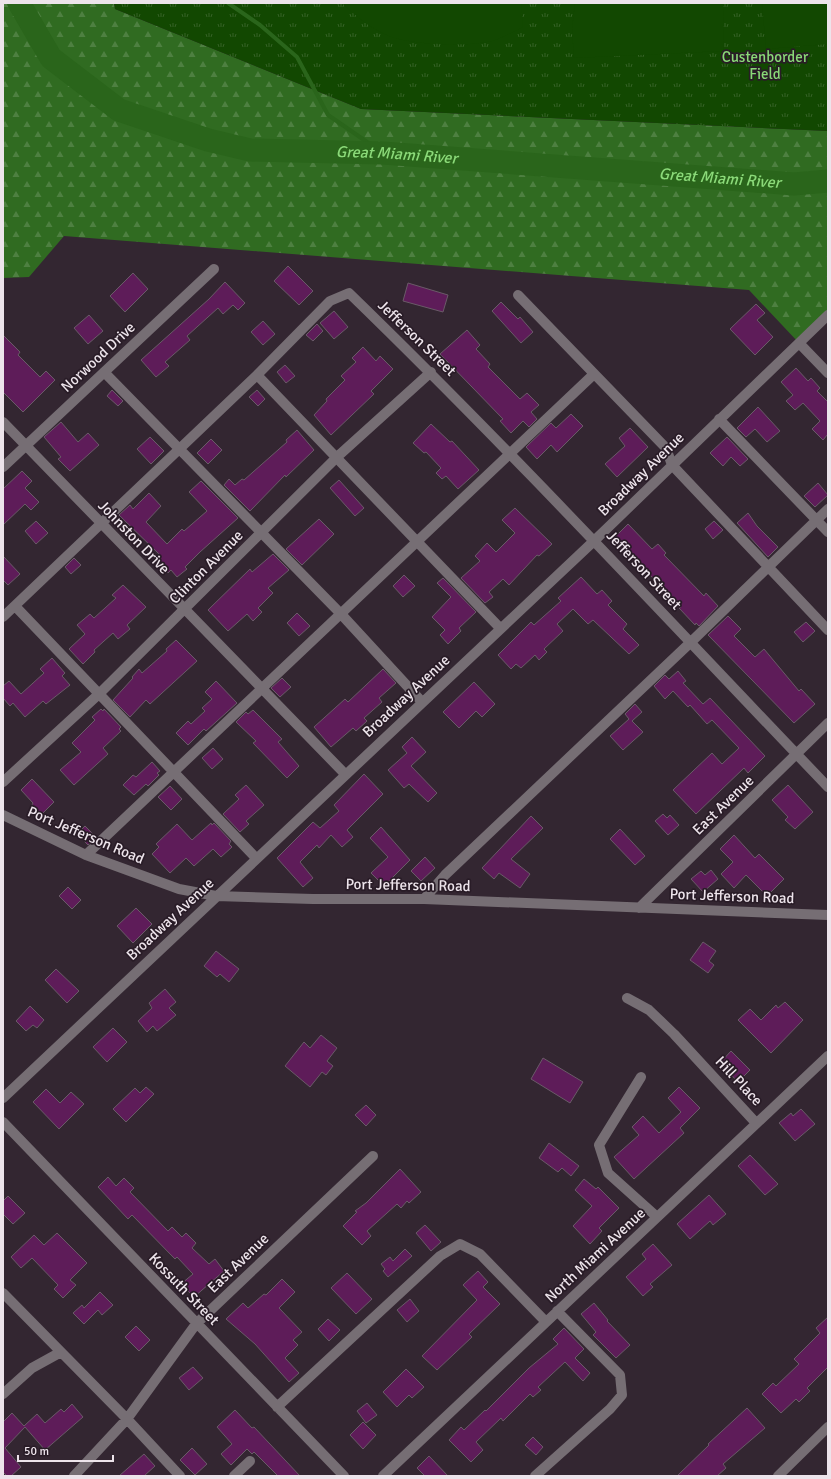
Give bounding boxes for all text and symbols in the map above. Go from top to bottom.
park label: Custenborder Field [722,48,809,83]
water label: Great Miami River [336,142,460,169]
water label: Great Miami River [658,164,783,193]
street label: Jefferson Street [374,296,460,380]
street label: Norwood Drive [57,318,139,396]
street label: Broadway Avenue [594,428,688,520]
street label: Johnston Drive [94,496,174,578]
street label: Clinton Avenue [165,526,247,608]
street label: Jefferson Street [603,527,685,613]
street label: Broadway Avenue [359,651,453,741]
street label: East Avenue [689,771,757,839]
street label: Port Jefferson Road [25,802,147,868]
street label: Broadway Avenue [123,874,217,964]
street label: Port Jefferson Road [345,875,471,895]
street label: Port Jefferson Road [669,885,795,907]
street label: Hill Place [712,1053,766,1109]
street label: North Miami Avenue [541,1204,649,1306]
street label: East Avenue [204,1229,272,1297]
street label: Kossuth Street [145,1249,223,1329]
scale bar [18,1437,113,1463]
text: 50 m [24,1444,49,1459]

